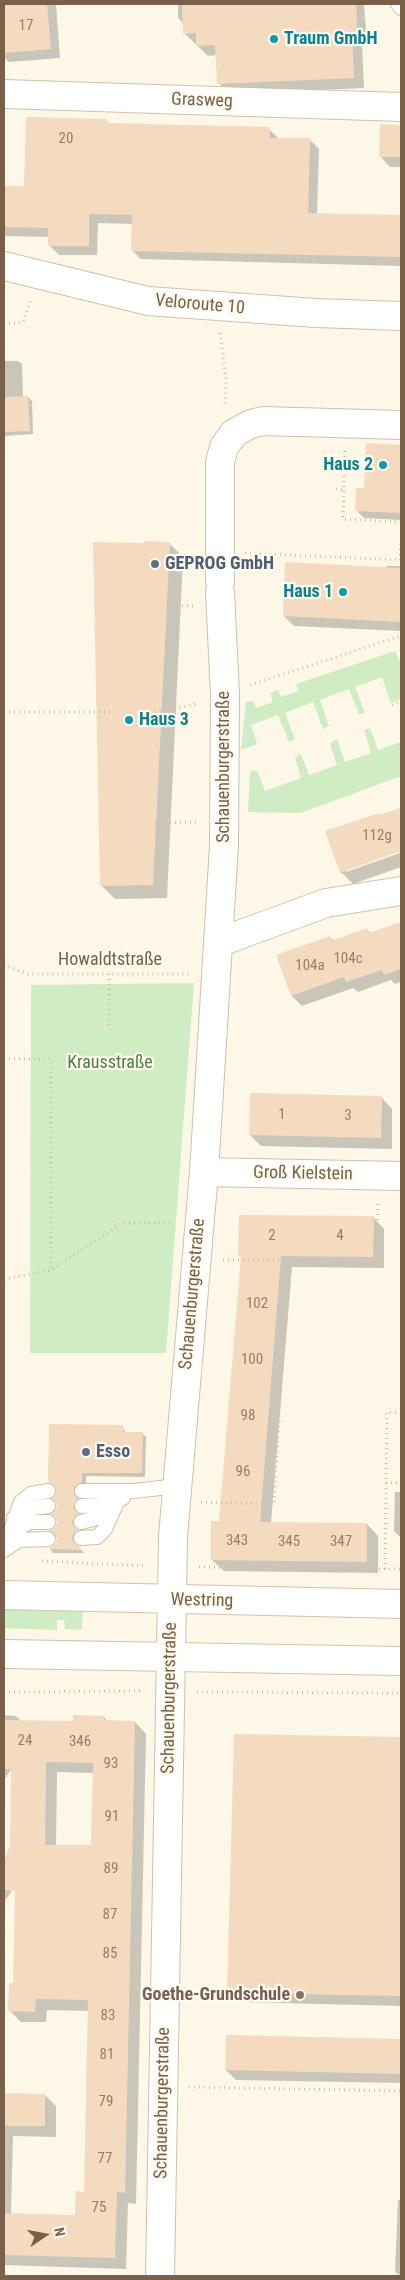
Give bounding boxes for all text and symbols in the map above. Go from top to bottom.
house number: 17 [19,17,33,35]
place label: Traum GmbH [284,28,378,50]
marker: Traum GmbH [268,33,280,45]
street label: Grasweg [171,89,233,113]
house number: 20 [59,130,73,148]
street label: Veloroute 10 [154,290,246,320]
place label: Haus 2 [323,454,373,476]
marker: Haus 2 [377,459,389,471]
place label: GEPROG GmbH [165,553,274,575]
marker: GEPROG GmbH [149,558,161,570]
place label: Haus 1 [283,581,333,603]
marker: Haus 1 [337,586,349,598]
street label: Schauenburgerstraße [213,691,235,843]
place label: Haus 3 [139,709,189,731]
marker: Haus 3 [123,714,135,726]
house number: 112g [362,827,392,845]
street label: Howaldtstraße [58,949,162,971]
house number: 104c [333,950,363,968]
house number: 104a [295,957,325,975]
park label: Krausstraße [67,1052,153,1074]
house number: 1 [278,1106,286,1124]
house number: 3 [344,1107,352,1125]
street label: Groß Kielstein [253,1162,353,1186]
street label: Schauenburgerstraße [176,1218,210,1370]
house number: 2 [268,1227,276,1245]
house number: 4 [336,1227,344,1245]
house number: 102 [246,1295,268,1313]
house number: 100 [241,1351,263,1369]
house number: 98 [241,1407,255,1425]
place label: Esso [96,1441,130,1463]
marker: Esso [80,1446,92,1458]
house number: 96 [236,1463,250,1481]
house number: 343 [226,1532,248,1550]
house number: 345 [278,1533,300,1551]
house number: 347 [330,1533,352,1551]
street label: Westring [171,1590,233,1612]
street label: Schauenburgerstraße [158,1622,182,1774]
house number: 24 [18,1732,32,1750]
house number: 346 [69,1733,91,1751]
house number: 93 [104,1755,118,1773]
house number: 91 [105,1808,119,1826]
house number: 89 [104,1860,118,1878]
house number: 87 [103,1906,117,1924]
house number: 85 [103,1945,117,1963]
place label: Goethe-Grundschule [142,1984,290,2006]
marker: Goethe-Grundschule [294,1989,306,2001]
house number: 83 [101,2007,115,2025]
street label: Schauenburgerstraße [151,2027,175,2179]
house number: 81 [100,2046,114,2064]
house number: 79 [99,2093,113,2111]
house number: 77 [98,2150,112,2168]
house number: 75 [92,2199,106,2217]
north arrow [20,2210,70,2260]
text: N [51,2226,68,2238]

